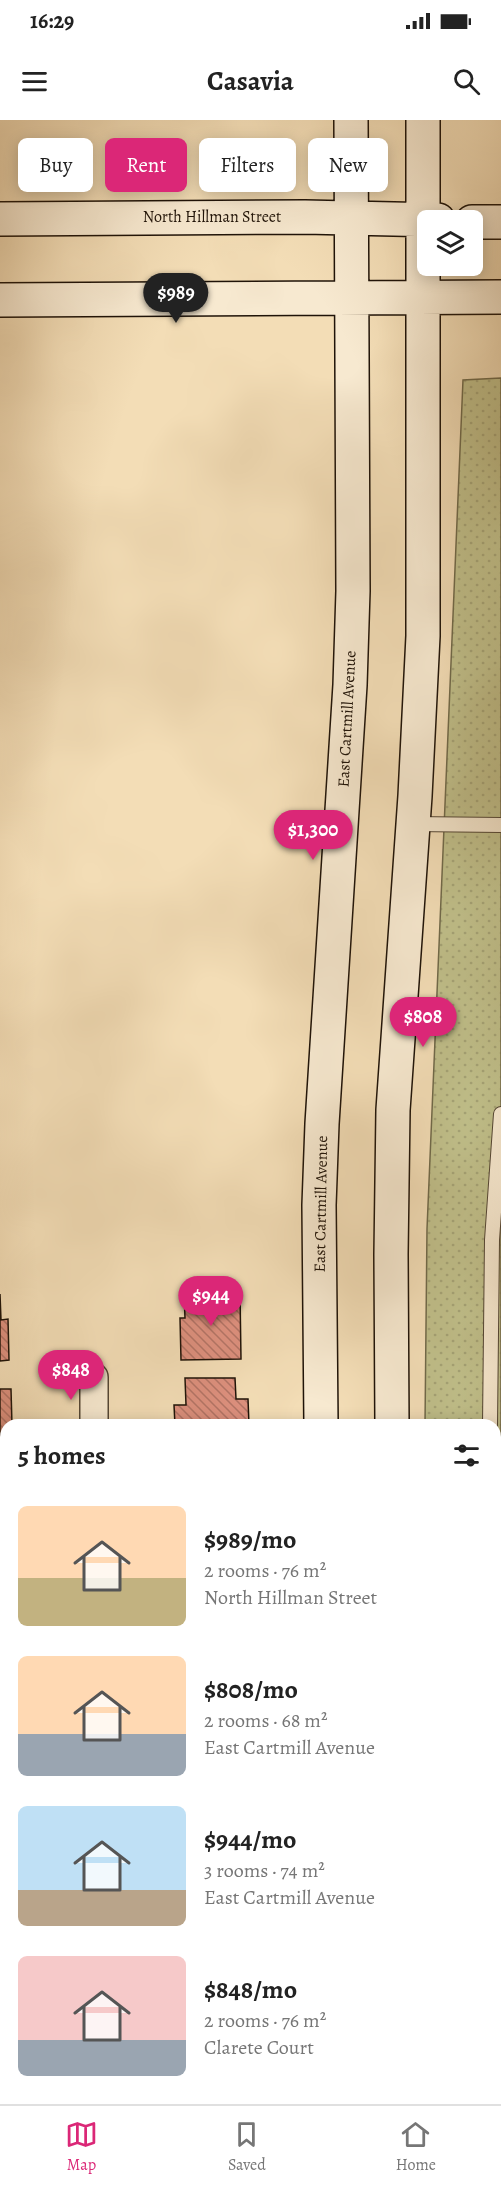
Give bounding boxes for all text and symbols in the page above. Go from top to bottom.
text: 16:29 [30,6,74,36]
text: Casavia [207,63,294,99]
icon: menu [18,65,51,98]
icon: search [450,65,483,98]
chip: Buy [18,138,93,192]
chip: Rent [105,138,187,192]
chip: Filters [199,138,296,192]
chip: New [308,138,388,192]
street label: North Hillman Street [143,206,281,228]
map controls [417,210,483,276]
button: layers [417,210,483,276]
pin: $989 [140,273,212,324]
text: $989 [157,279,195,306]
street label: East Cartmill Avenue [332,650,362,788]
pin: $1,300 [264,810,362,861]
text: $1,300 [288,816,338,843]
pin: $808 [387,997,459,1048]
text: $808 [404,1003,442,1030]
street label: East Cartmill Avenue [309,1135,333,1273]
pin: $944 [175,1276,247,1327]
text: $944 [192,1282,230,1309]
pin: $848 [35,1350,107,1401]
text: $848 [52,1356,90,1383]
text: 5 homes [18,1438,106,1473]
icon: filters [450,1439,483,1472]
text: $989/mo [204,1522,296,1557]
icon: home [66,1530,138,1602]
text: 2 rooms · 76 m² [204,1557,326,1584]
text: North Hillman Street [204,1584,377,1611]
text: $808/mo [204,1672,298,1707]
icon: home [66,1680,138,1752]
text: 2 rooms · 68 m² [204,1707,328,1734]
text: East Cartmill Avenue [204,1734,375,1761]
text: $944/mo [204,1822,296,1857]
icon: home [66,1830,138,1902]
text: 3 rooms · 74 m² [204,1857,325,1884]
text: East Cartmill Avenue [204,1884,375,1911]
text: $848/mo [204,1972,297,2007]
icon: home [66,1980,138,2052]
text: 2 rooms · 76 m² [204,2007,326,2034]
text: Clarete Court [204,2034,314,2061]
tab: Map [65,2118,98,2176]
tab: Saved [228,2118,266,2176]
tab: Home [396,2118,436,2176]

